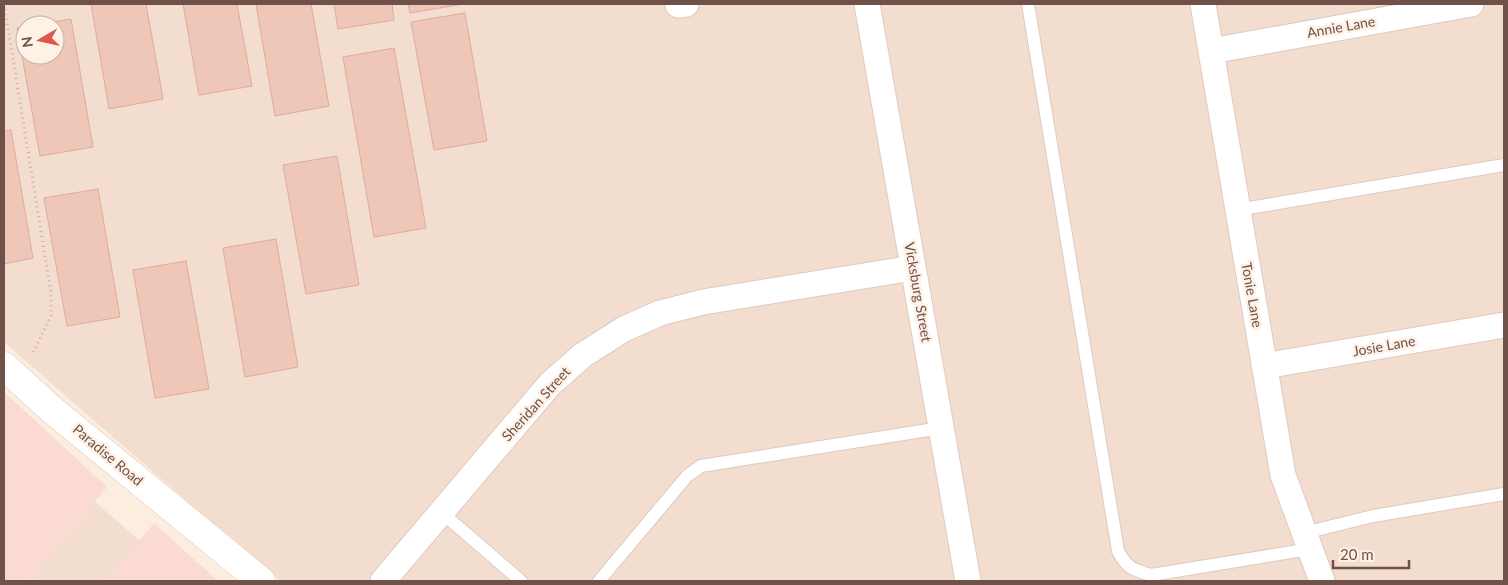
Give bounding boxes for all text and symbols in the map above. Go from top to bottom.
street label: Annie Lane [1306,12,1376,41]
north arrow [15,15,65,65]
text: N [17,35,36,49]
street label: Vicksburg Street [901,241,936,343]
street label: Tonie Lane [1238,261,1267,329]
street label: Josie Lane [1351,332,1417,359]
street label: Sheridan Street [498,363,573,444]
street label: Paradise Road [70,420,147,489]
scale bar [1333,538,1409,570]
text: 20 m [1340,545,1374,563]

